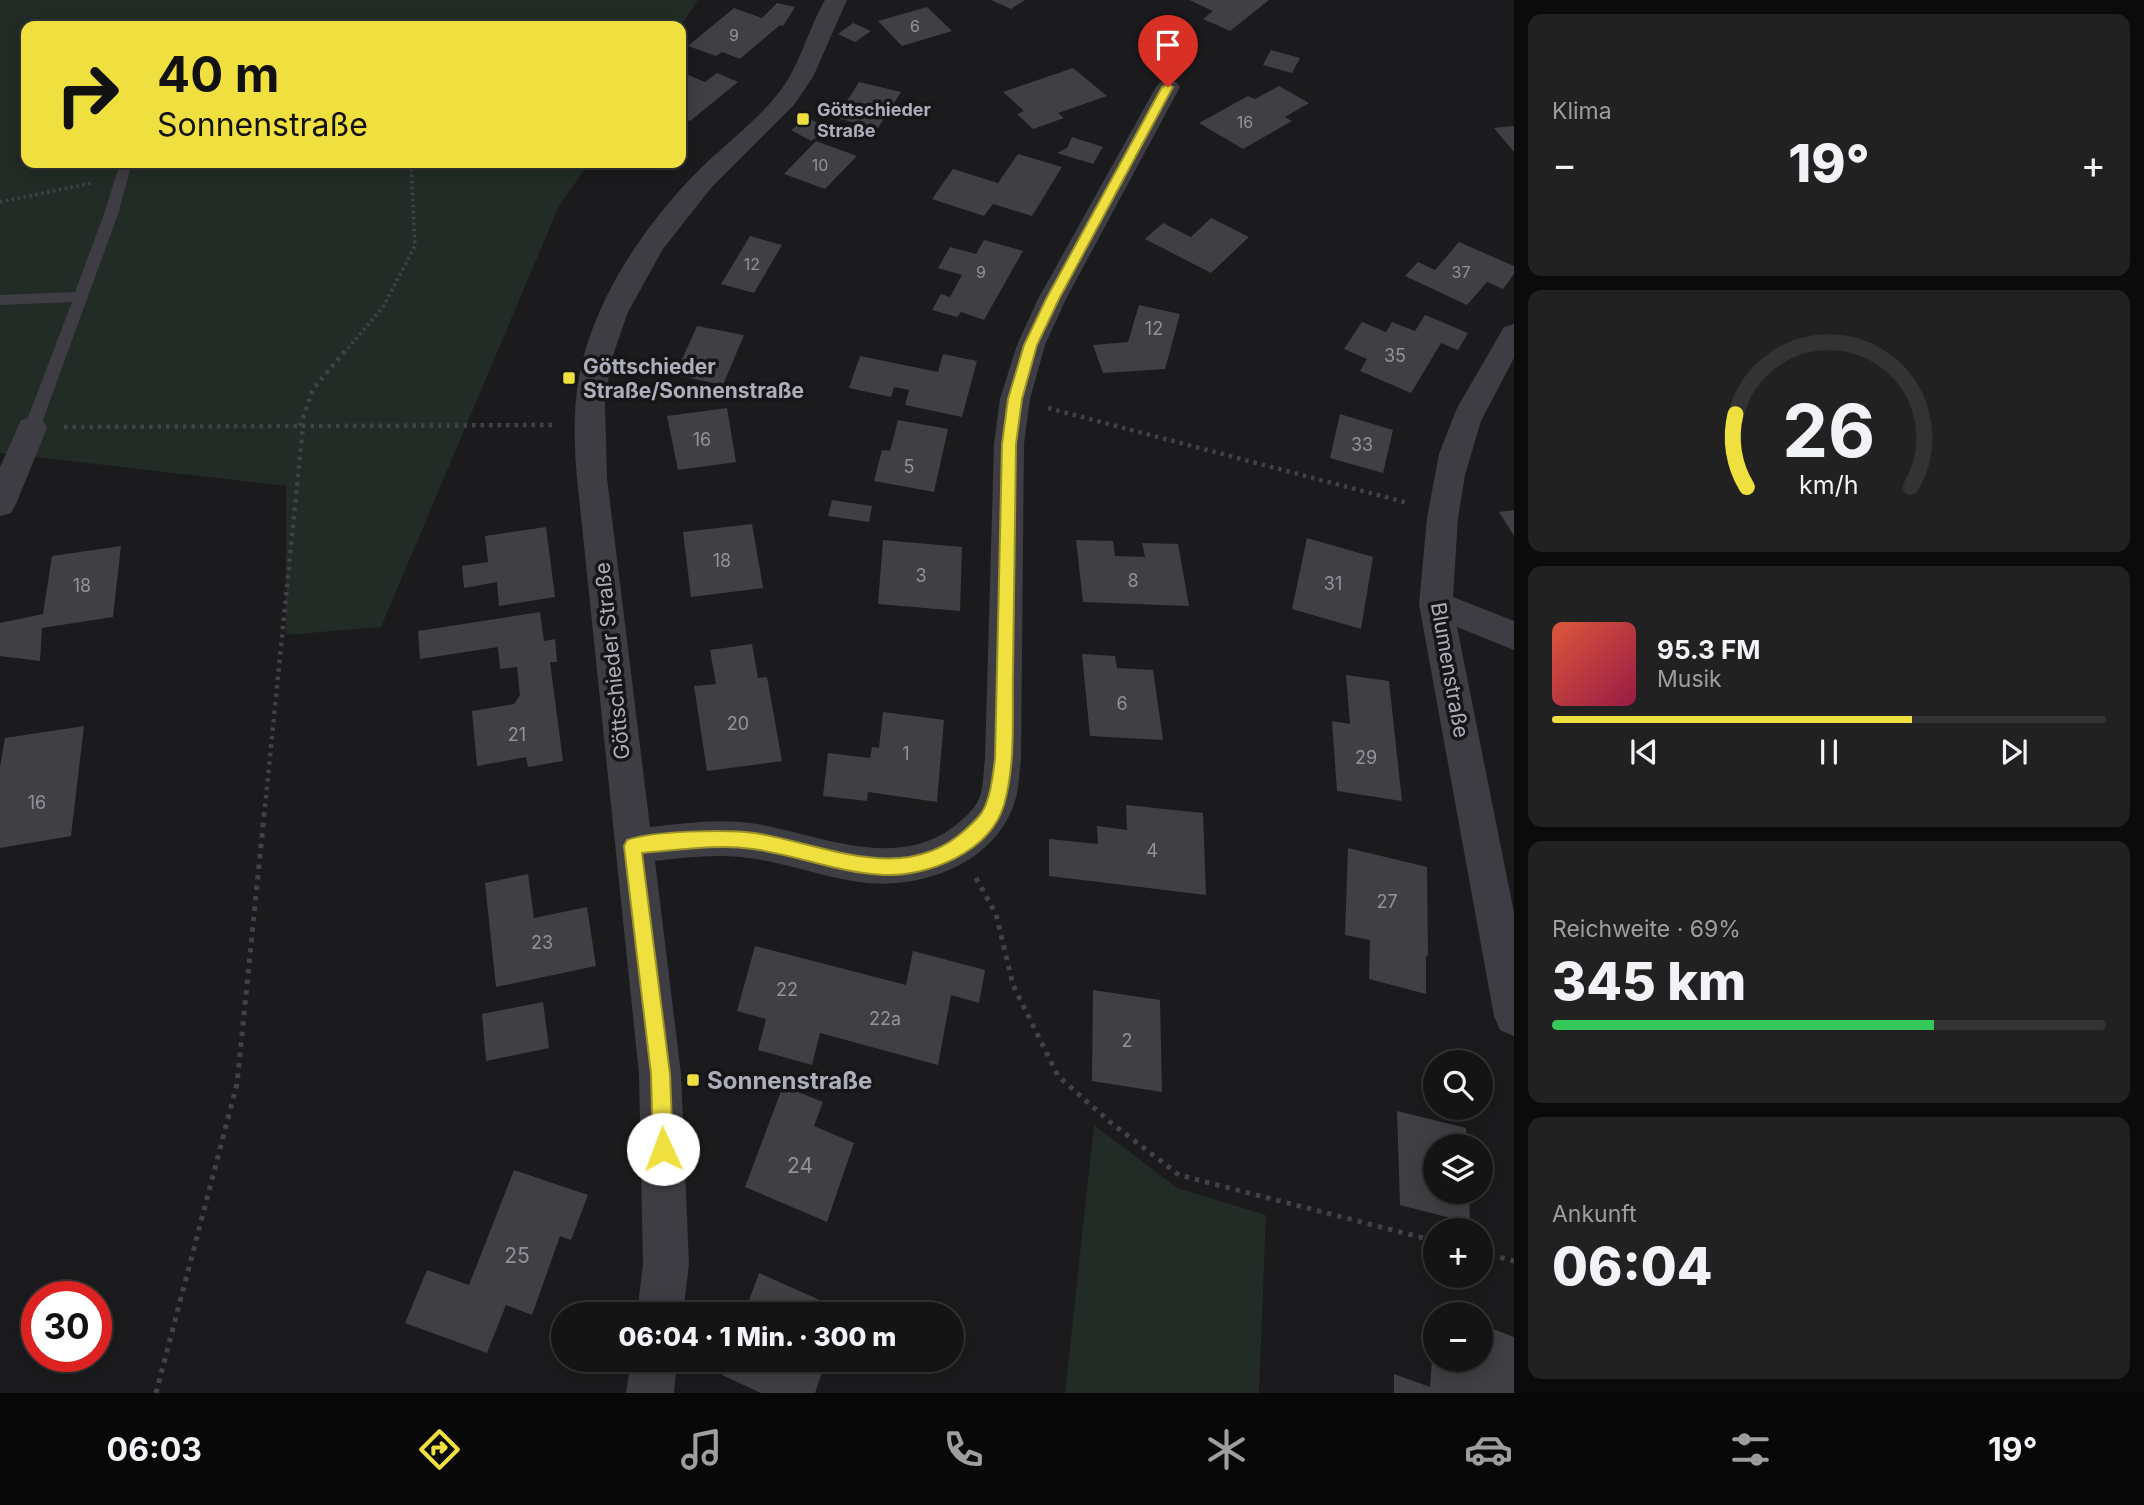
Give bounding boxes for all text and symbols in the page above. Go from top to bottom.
pin [1138,15,1198,87]
house number: 6 [910,16,920,36]
house number: 9 [729,25,739,45]
icon: arrive [1149,26,1187,64]
text: 40 m [157,45,280,104]
icon: right [42,49,133,140]
text: Klima [1552,97,1612,125]
place label: Göttschieder Straße [817,99,931,141]
text: Sonnenstraße [157,105,368,144]
marker: Göttschieder Straße [795,111,811,127]
house number: 16 [1237,112,1253,132]
text: 19° [1788,132,1870,195]
text: − [1552,141,1577,187]
text: + [2081,141,2106,187]
house number: 10 [812,155,828,175]
house number: 12 [744,254,760,274]
house number: 9 [976,262,986,282]
house number: 37 [1452,262,1470,282]
house number: 12 [1145,318,1163,339]
house number: 35 [1384,345,1406,366]
place label: Göttschieder Straße/Sonnenstraße [583,354,804,403]
marker: Göttschieder Straße/Sonnenstraße [561,370,577,386]
text: 26 [1782,386,1876,475]
house number: 16 [693,429,711,450]
house number: 33 [1351,434,1373,455]
house number: 5 [904,456,914,477]
text: km/h [1799,469,1859,499]
house number: 18 [713,550,731,571]
street label: Göttschieder Straße [589,561,635,761]
house number: 3 [915,565,927,586]
house number: 8 [1127,570,1139,591]
house number: 31 [1324,573,1342,594]
house number: 18 [73,575,91,596]
street label: Blumenstraße [1426,600,1474,740]
text: 95.3 FM [1657,634,1760,665]
text: Musik [1657,665,1722,693]
house number: 6 [1116,693,1128,714]
house number: 20 [727,713,749,734]
house number: 21 [508,724,526,745]
icon: previous [1625,733,1663,771]
icon: pause [1810,733,1848,771]
icon: next [1995,733,2033,771]
house number: 1 [902,743,910,764]
house number: 29 [1355,747,1377,768]
house number: 16 [28,792,46,813]
house number: 4 [1146,840,1158,861]
house number: 27 [1376,891,1398,912]
text: Reichweite · 69% [1552,915,1741,943]
house number: 23 [531,932,553,953]
text: 345 km [1552,950,1746,1013]
house number: 22 [776,979,798,1000]
house number: 22a [869,1008,901,1029]
house number: 2 [1122,1030,1132,1051]
map controls [1423,1050,1493,1372]
button: search [1423,1050,1493,1120]
place label: Sonnenstraße [707,1066,872,1095]
marker: Sonnenstraße [685,1072,701,1088]
position arrow [626,1112,700,1186]
button: layers [1423,1134,1493,1204]
house number: 24 [787,1153,813,1178]
text: Ankunft [1552,1200,1637,1228]
button: + [1423,1218,1493,1288]
text: 06:04 [1552,1235,1713,1298]
house number: 25 [504,1243,530,1268]
speed limit sign: 30 [21,1281,112,1372]
button: − [1423,1302,1493,1372]
text: 06:04 · 1 Min. · 300 m [619,1321,896,1352]
icon: directions [415,1425,464,1474]
icon: music [677,1425,726,1474]
icon: phone [939,1425,988,1474]
icon: climate [1202,1425,1251,1474]
icon: car [1464,1425,1513,1474]
icon: filters [1726,1425,1775,1474]
text: 06:03 [107,1430,202,1469]
text: 19° [1988,1430,2037,1469]

